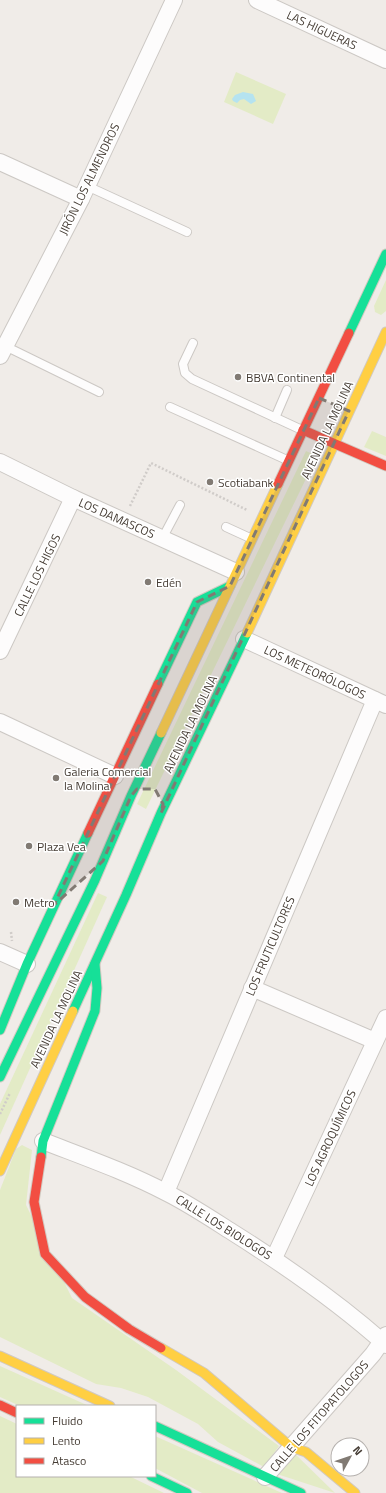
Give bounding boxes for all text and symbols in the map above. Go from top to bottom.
street label: LAS HIGUERAS [284,5,360,55]
street label: JIRÓN LOS ALMENDROS [54,120,124,238]
place label: BBVA Continental [246,368,335,387]
marker: BBVA Continental [233,372,243,382]
street label: AVENIDA LA MOLINA [296,378,358,482]
place label: Scotiabank [218,473,274,492]
marker: Scotiabank [205,477,215,487]
street label: LOS DAMASCOS [76,493,158,543]
street label: CALLE LOS HIGOS [9,530,65,620]
place label: Edén [156,573,181,592]
marker: Edén [143,577,153,587]
street label: LOS METEORÓLOGOS [261,640,369,704]
street label: AVENIDA LA MOLINA [158,672,222,776]
place label: Galeria Comercial la Molina [64,762,151,795]
marker: Galeria Comercial la Molina [51,773,61,783]
place label: Plaza Vea [37,837,86,856]
marker: Plaza Vea [24,841,34,851]
place label: Metro [24,893,55,912]
street label: LOS FRUTICULTORES [240,893,300,999]
marker: Metro [11,897,21,907]
street label: AVENIDA LA MOLINA [25,967,87,1071]
street label: LOS AGROQUÍMICOS [299,1087,361,1189]
street label: CALLE LOS BIOLOGOS [172,1190,276,1264]
street label: CALLE LOS FITOPATOLOGOS [265,1356,373,1476]
legend [16,1405,156,1477]
text: Fluido [52,1411,83,1430]
text: Lento [52,1431,81,1450]
north arrow [330,1437,370,1477]
text: N [349,1443,366,1459]
text: Atasco [52,1451,86,1470]

